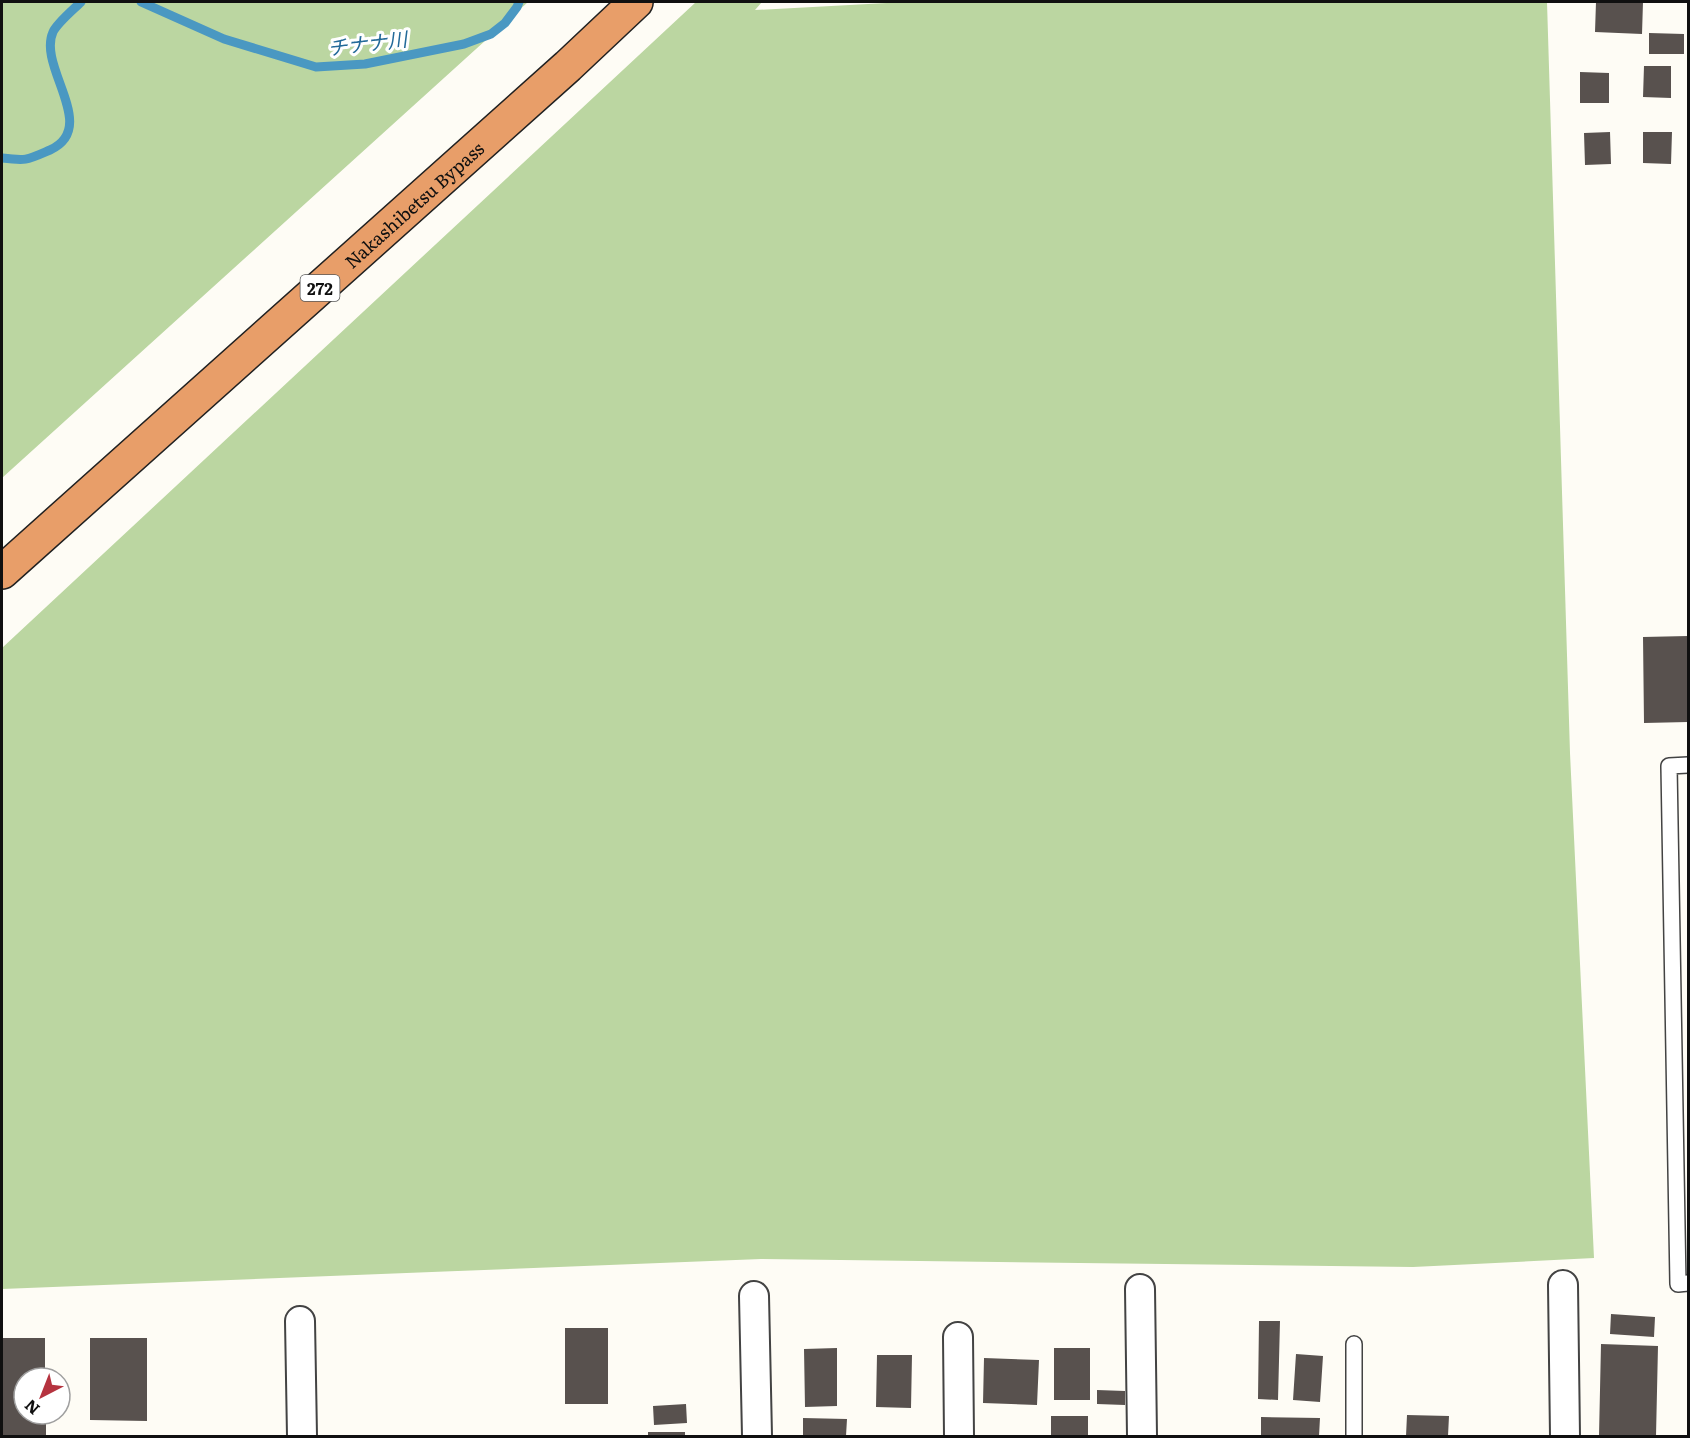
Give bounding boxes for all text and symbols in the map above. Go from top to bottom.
water label: チナナ川 [325,22,411,62]
street label: Nakashibetsu Bypass [338,134,489,274]
road number: 272 [300,275,340,301]
north arrow [12,1366,72,1426]
text: N [18,1394,44,1421]

